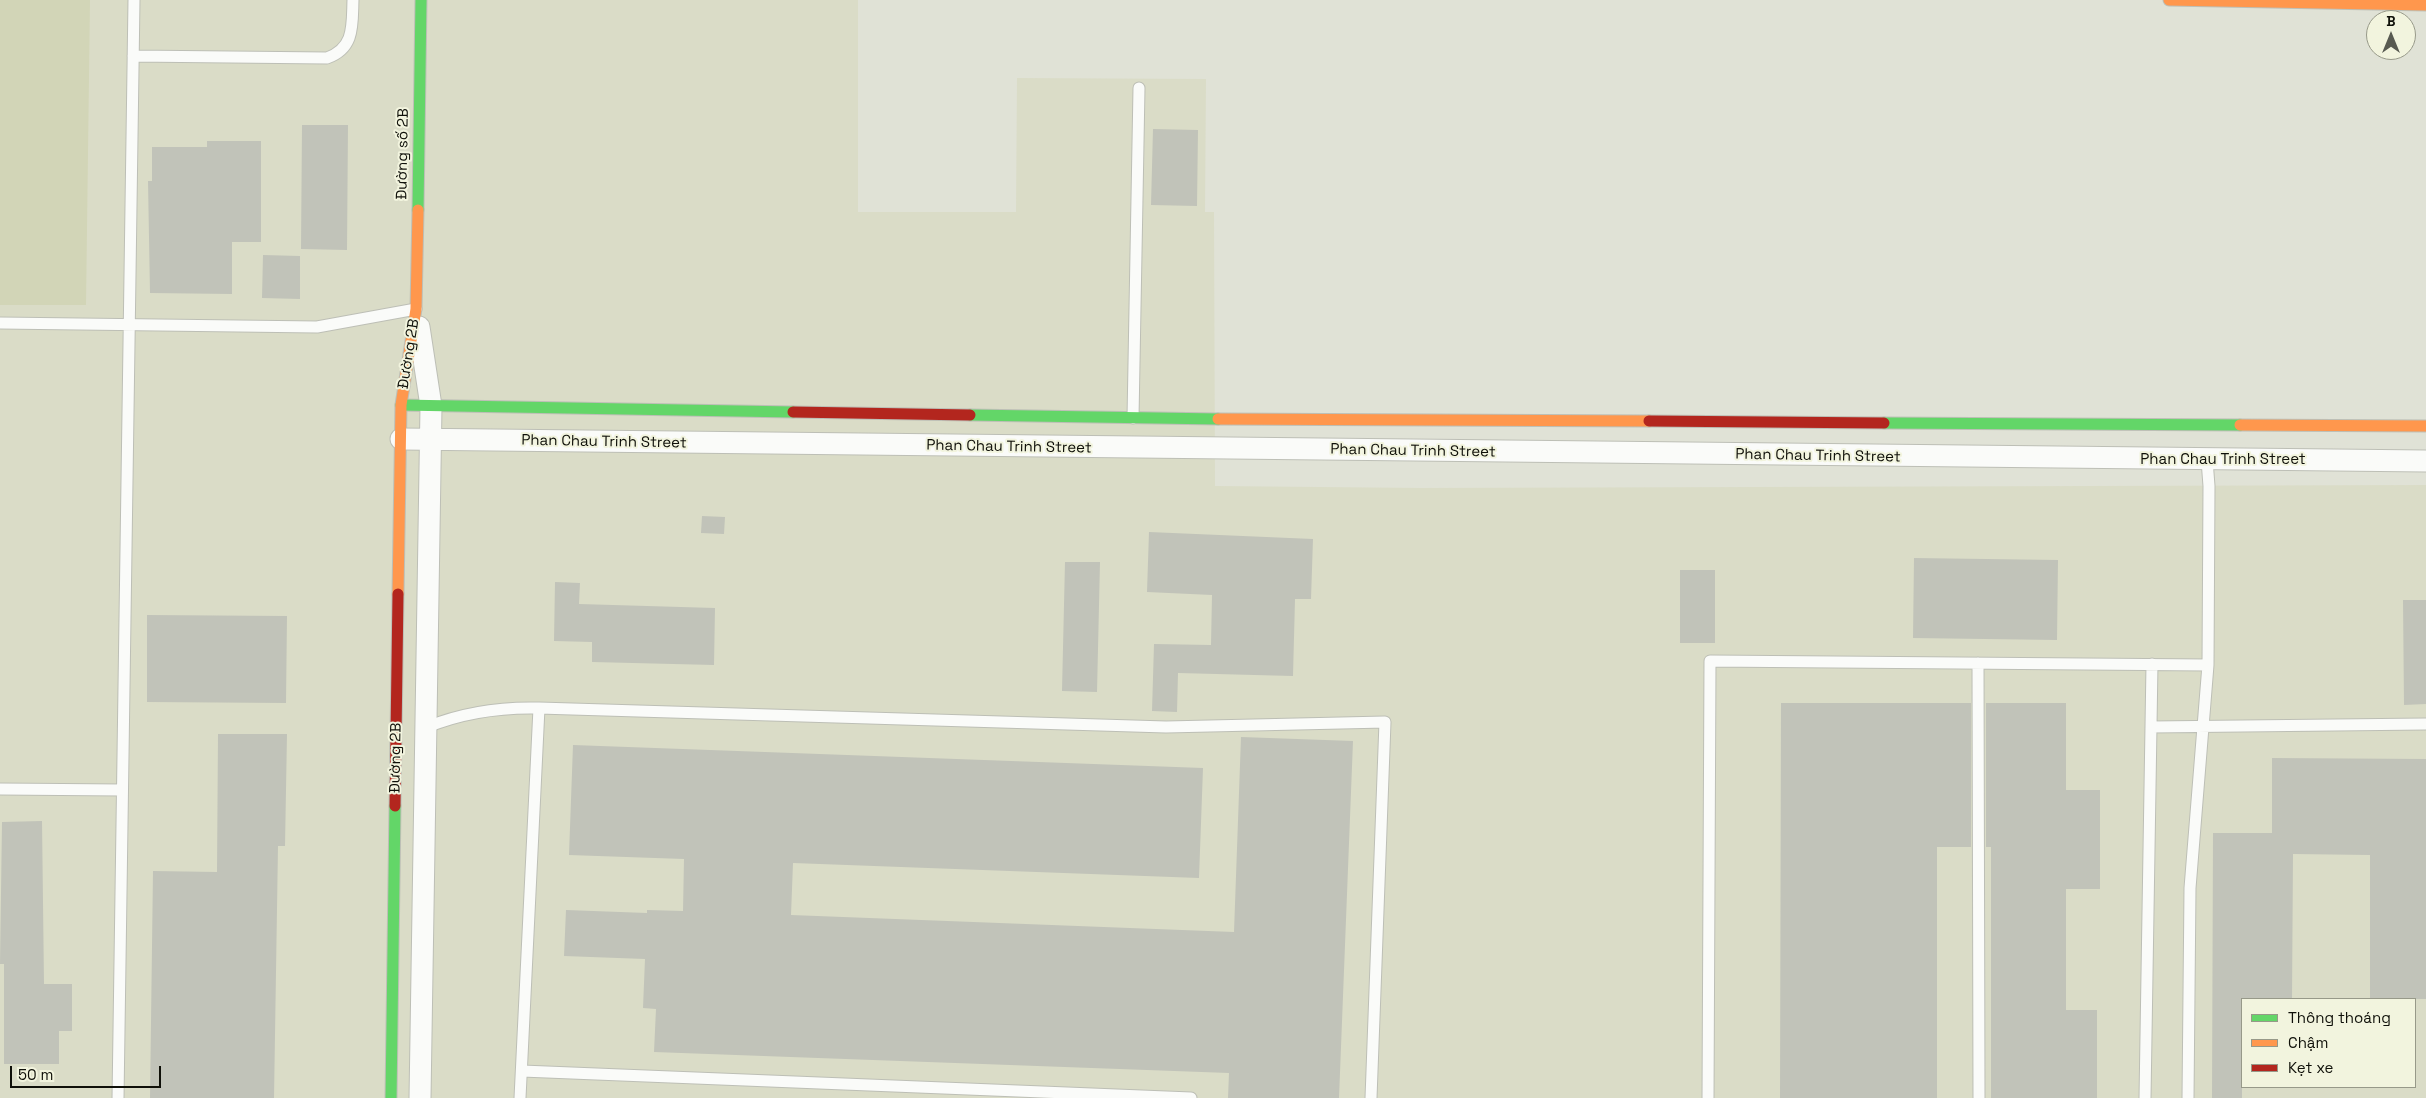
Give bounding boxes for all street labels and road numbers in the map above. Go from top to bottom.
street label: Đường số 2B [393,108,413,200]
street label: Đường 2B [395,318,423,390]
street label: Phan Chau Trinh Street [521,432,687,452]
street label: Phan Chau Trinh Street [926,437,1092,457]
street label: Phan Chau Trinh Street [1330,441,1496,461]
street label: Phan Chau Trinh Street [1735,446,1901,466]
street label: Phan Chau Trinh Street [2140,451,2306,469]
street label: Đường 2B [386,723,406,793]

